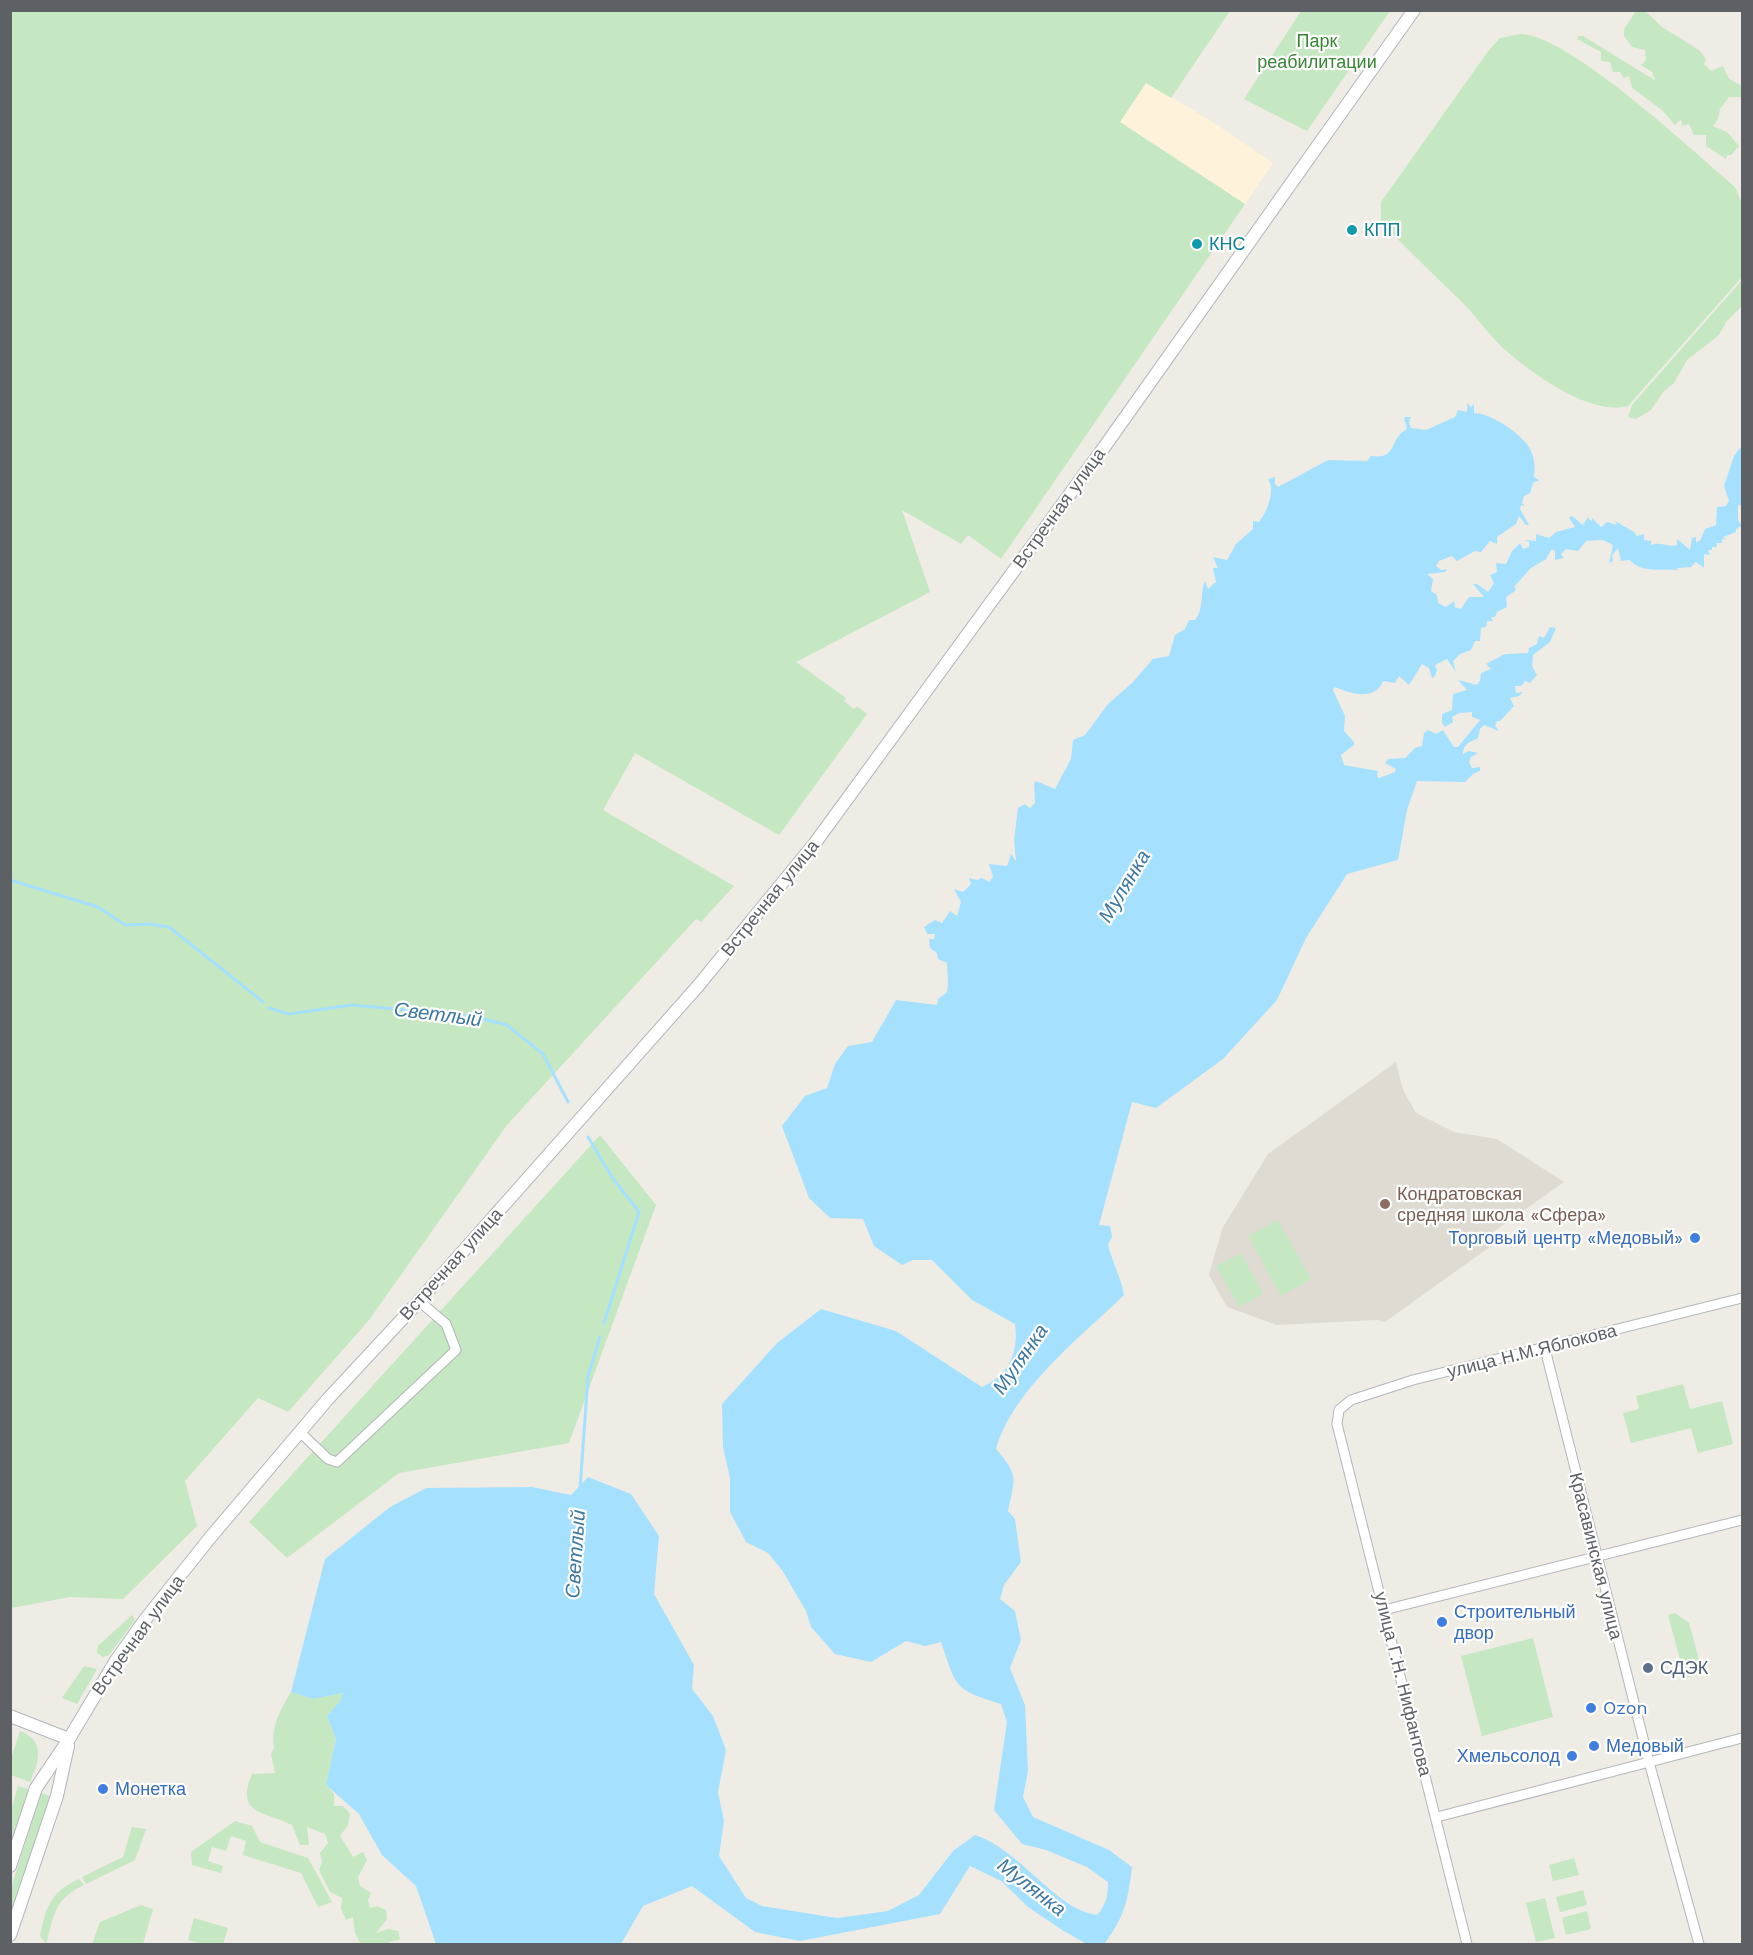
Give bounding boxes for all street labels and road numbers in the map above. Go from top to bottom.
street label: Встречная улица [1008,443,1110,572]
street label: Встречная улица [716,835,824,960]
street label: Встречная улица [395,1203,507,1324]
street label: улица Н.М.Яблокова [1445,1319,1620,1382]
street label: Красавинская улица [1566,1470,1628,1643]
street label: Встречная улица [87,1570,189,1699]
street label: улица Г.Н. Нифантова [1370,1589,1437,1779]

